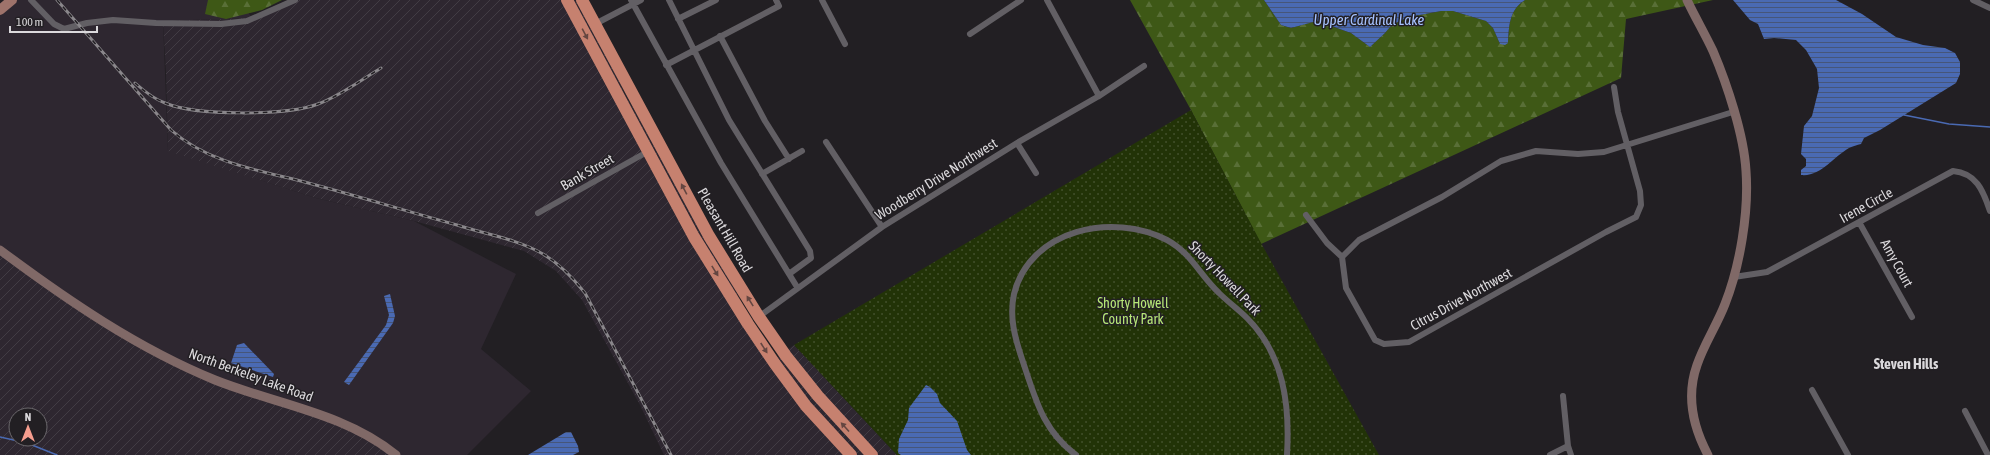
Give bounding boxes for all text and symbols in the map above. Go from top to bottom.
scale bar [10,8,97,34]
water label: Upper Cardinal Lake [1314,11,1425,28]
text: 100 m [16,15,43,29]
one-way arrow [582,29,589,40]
street label: Woodberry Drive Northwest [872,135,1000,223]
street label: Bank Street [558,150,616,194]
one-way arrow [681,183,687,195]
street label: Irene Circle [1837,184,1895,226]
street label: Pleasant Hill Road [694,185,756,275]
street label: Amy Court [1877,236,1917,290]
street label: Shorty Howell Park [1186,238,1264,318]
street label: Citrus Drive Northwest [1407,264,1515,334]
one-way arrow [711,265,719,276]
one-way arrow [746,295,753,307]
park label: Shorty Howell County Park [1097,295,1169,327]
one-way arrow [761,343,768,354]
street label: North Berkeley Lake Road [187,345,315,405]
district label: Steven Hills [1874,355,1939,372]
north arrow [8,407,48,447]
text: N [25,411,31,423]
one-way arrow [841,421,850,432]

